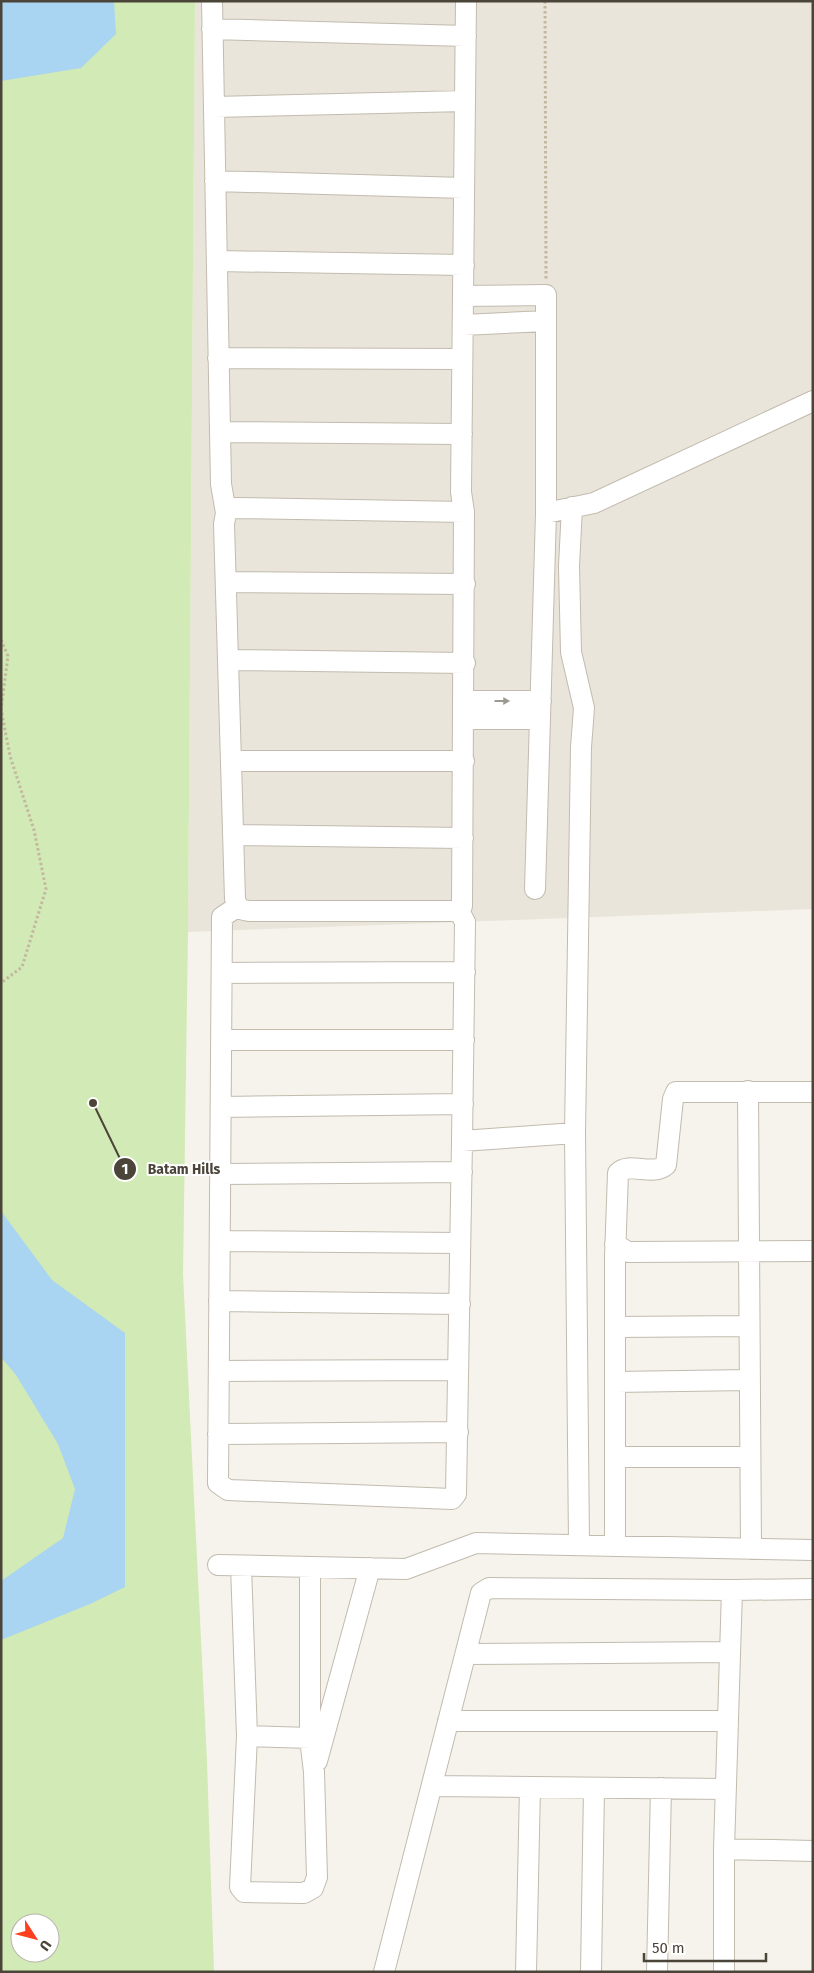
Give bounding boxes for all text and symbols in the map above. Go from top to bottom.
one-way arrow [495,697,511,705]
callout: Batam Hills [112,1155,230,1184]
text: 1 [122,1160,128,1178]
text: Batam Hills [148,1161,221,1178]
north arrow [10,1913,60,1963]
scale bar [644,1930,766,1962]
text: U [36,1937,55,1954]
text: 50 m [652,1939,685,1957]

